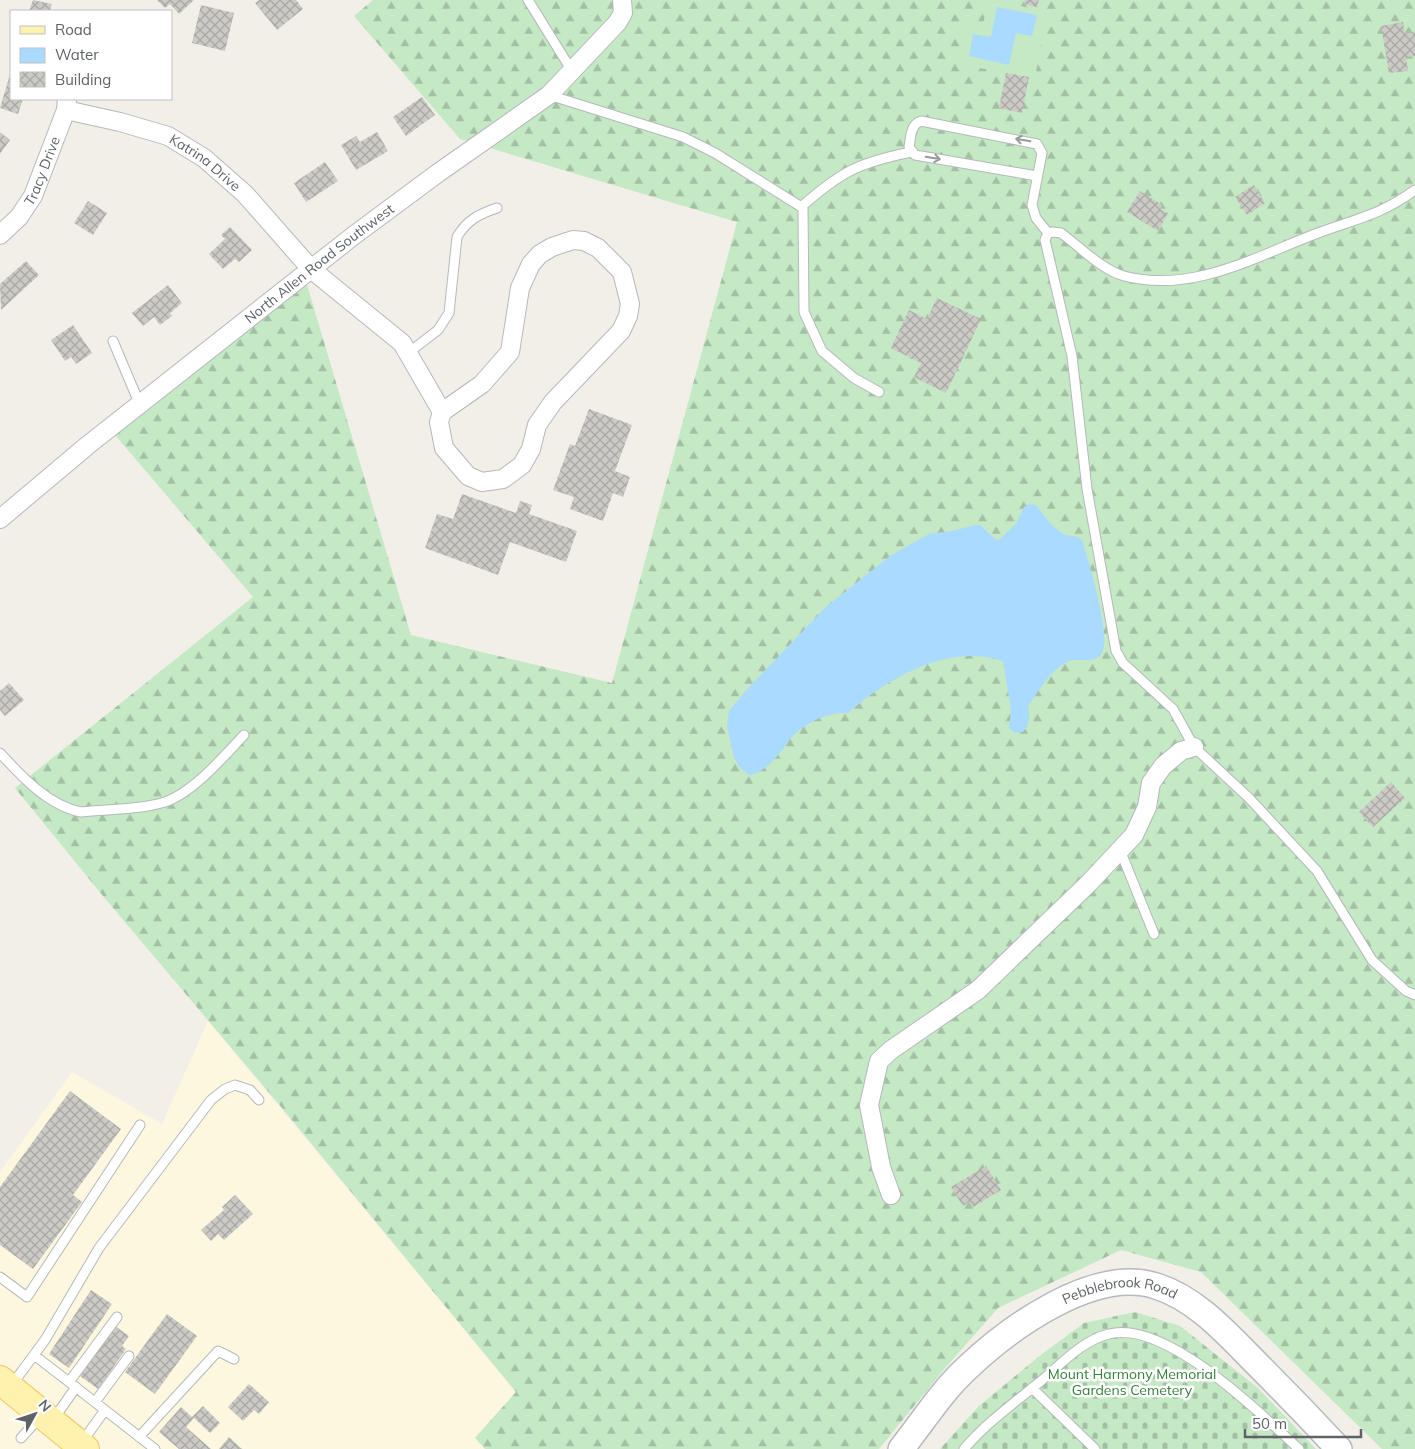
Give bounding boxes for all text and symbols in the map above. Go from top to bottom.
legend [10,10,172,100]
text: Road [55,20,92,39]
text: Water [55,45,99,64]
text: Building [55,70,111,89]
street label: Katrina Drive [166,130,244,195]
street label: Tracy Drive [20,134,64,209]
one-way arrow [1016,135,1032,144]
one-way arrow [924,153,940,163]
street label: North Allen Road Southwest [241,200,398,327]
street label: Pebblebrook Road [1059,1273,1181,1308]
park label: Mount Harmony Memorial Gardens Cemetery [1048,1365,1216,1399]
north arrow [10,1389,60,1439]
text: N [35,1396,55,1415]
scale bar [1245,1406,1361,1438]
text: 50 m [1252,1414,1287,1433]

